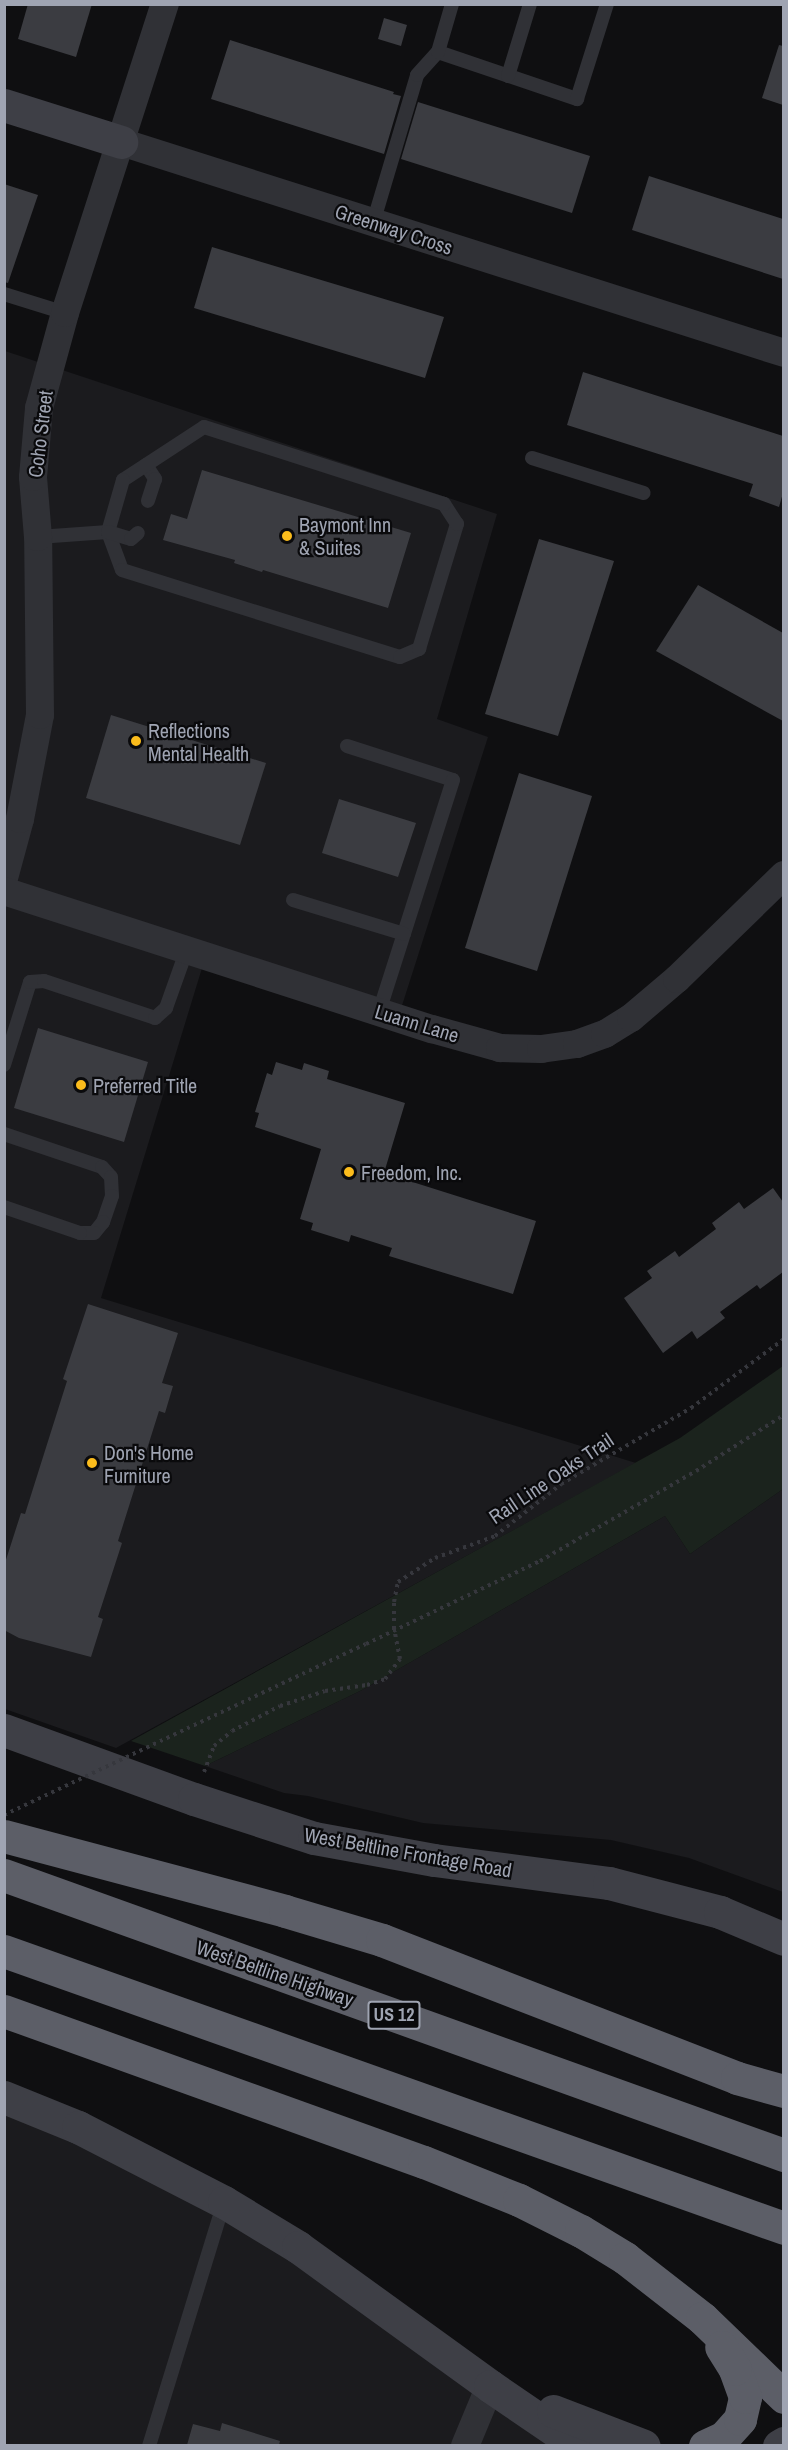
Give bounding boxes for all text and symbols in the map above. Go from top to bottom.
street label: Greenway Cross [332,199,456,259]
street label: Coho Street [23,389,57,479]
place label: Baymont Inn & Suites [299,512,391,559]
marker: Baymont Inn & Suites [280,529,294,543]
place label: Reflections Mental Health [148,718,249,765]
marker: Reflections Mental Health [129,734,143,748]
street label: Luann Lane [372,999,462,1047]
place label: Preferred Title [93,1073,197,1097]
marker: Preferred Title [74,1078,88,1092]
place label: Freedom, Inc. [361,1160,462,1184]
marker: Freedom, Inc. [342,1165,356,1179]
street label: Rail Line Oaks Trail [484,1427,618,1529]
place label: Don's Home Furniture [104,1440,194,1487]
marker: Don's Home Furniture [85,1456,99,1470]
street label: West Beltline Frontage Road [302,1822,514,1882]
street label: West Beltline Highway [193,1935,357,2011]
road number: US 12 [367,2000,421,2030]

